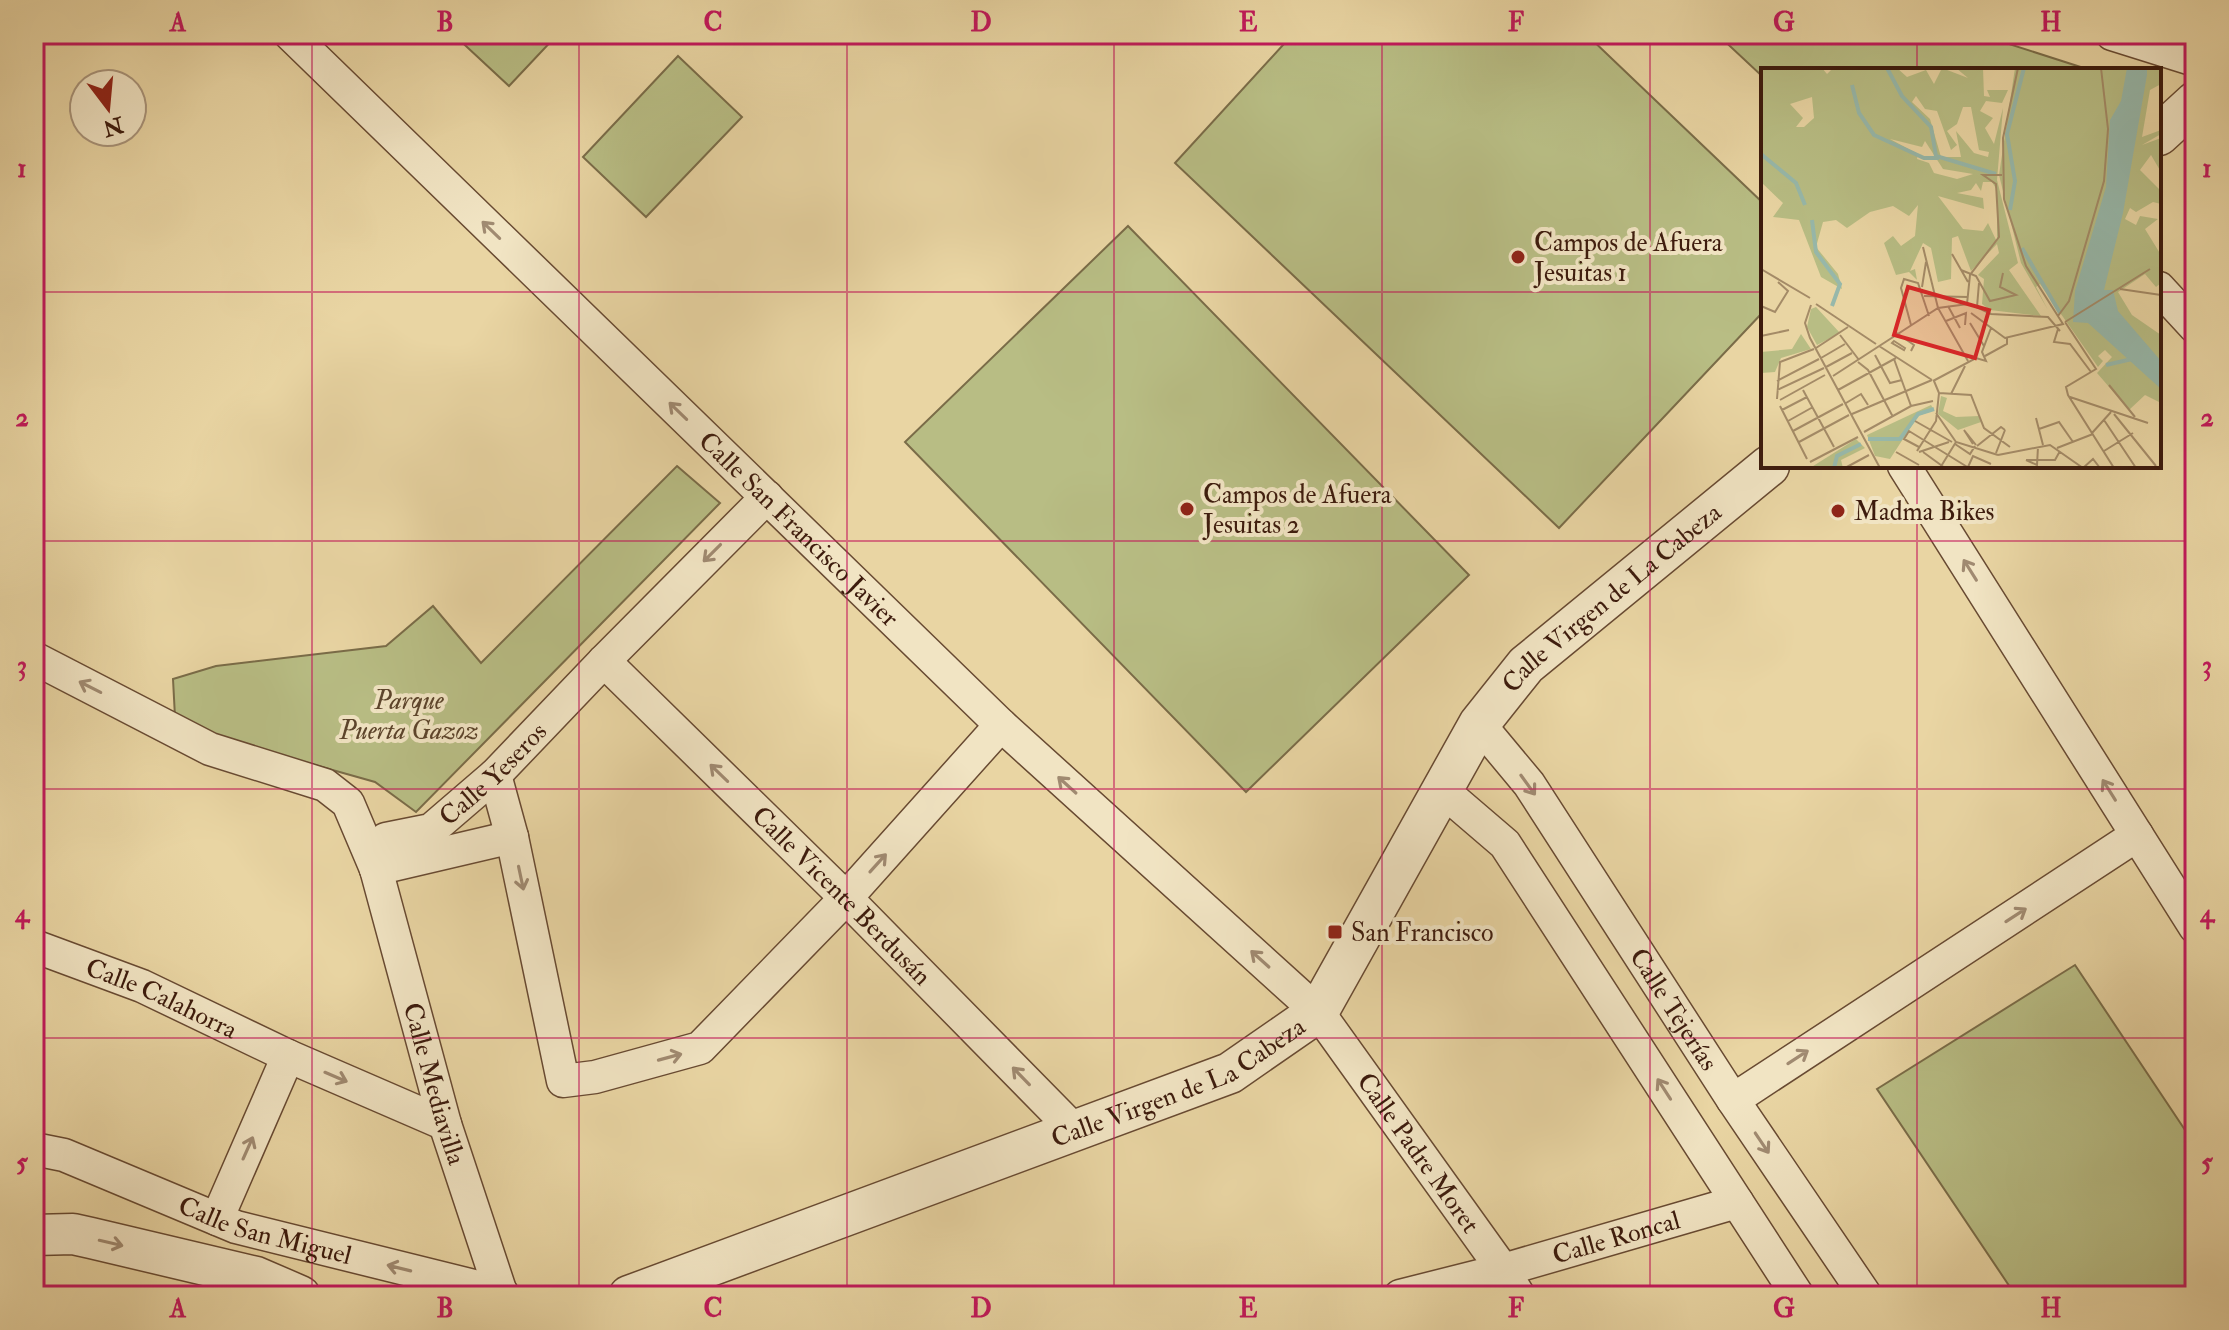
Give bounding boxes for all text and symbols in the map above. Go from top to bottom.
text: A [169,7,187,39]
text: B [436,7,454,39]
text: C [703,7,723,39]
text: D [970,7,992,39]
text: E [1239,7,1258,39]
text: F [1508,7,1525,39]
text: G [1773,7,1795,39]
text: H [2040,7,2062,39]
north arrow [68,68,148,148]
inset map [1761,68,2161,468]
text: N [100,110,128,143]
text: 1 [17,153,27,185]
text: 1 [2202,153,2212,185]
one-way arrow [482,221,501,240]
place label: Campos de Afuera Jesuitas 1 [1533,227,1723,289]
marker: Campos de Afuera Jesuitas 1 [1509,248,1527,266]
text: 2 [15,402,29,434]
one-way arrow [669,402,688,421]
text: 2 [2200,402,2214,434]
street label: Calle San Francisco Javier [692,425,905,634]
place label: Campos de Afuera Jesuitas 2 [1202,479,1392,541]
place label: Madma Bikes [1854,496,1995,528]
street label: Calle Virgen de La Cabeza [1495,497,1728,699]
marker: Campos de Afuera Jesuitas 2 [1178,500,1196,518]
marker: Madma Bikes [1829,502,1847,520]
one-way arrow [702,543,721,563]
one-way arrow [1961,559,1977,582]
text: 3 [17,650,27,682]
text: 3 [2202,650,2212,682]
one-way arrow [79,679,103,695]
park label: Parque Puerta Gazoz [338,685,479,747]
street label: Calle Yeseros [433,716,554,833]
one-way arrow [710,764,729,783]
one-way arrow [1520,773,1536,795]
one-way arrow [1058,776,1078,794]
one-way arrow [2100,779,2116,802]
street label: Calle Vicente Berdusán [745,800,938,992]
one-way arrow [868,854,886,874]
one-way arrow [514,865,529,890]
text: 4 [14,898,31,930]
text: 4 [2199,898,2216,930]
one-way arrow [2004,906,2026,923]
place label: San Francisco [1351,917,1494,949]
marker: San Francisco [1326,923,1344,941]
street label: Calle Tejerías [1622,942,1725,1077]
one-way arrow [1250,950,1270,969]
street label: Calle Calahorra [81,952,243,1046]
street label: Calle Mediavilla [396,999,472,1169]
street label: Calle Virgen de La Cabeza [1047,1011,1312,1155]
one-way arrow [656,1048,682,1063]
one-way arrow [1787,1049,1809,1066]
one-way arrow [1012,1067,1031,1086]
street label: Calle Padre Moret [1350,1067,1486,1239]
one-way arrow [323,1071,348,1086]
one-way arrow [1656,1079,1673,1101]
one-way arrow [1754,1131,1770,1153]
one-way arrow [241,1136,256,1160]
text: 5 [16,1147,28,1179]
text: 5 [2201,1147,2213,1179]
street label: Calle San Miguel [173,1190,355,1272]
street label: Calle Roncal [1549,1204,1684,1272]
one-way arrow [98,1236,123,1251]
one-way arrow [386,1259,412,1274]
text: A [169,1293,187,1325]
text: B [436,1293,454,1325]
text: C [703,1293,723,1325]
text: D [970,1293,992,1325]
text: E [1239,1293,1258,1325]
text: F [1508,1293,1525,1325]
text: G [1773,1293,1795,1325]
text: H [2040,1293,2062,1325]

